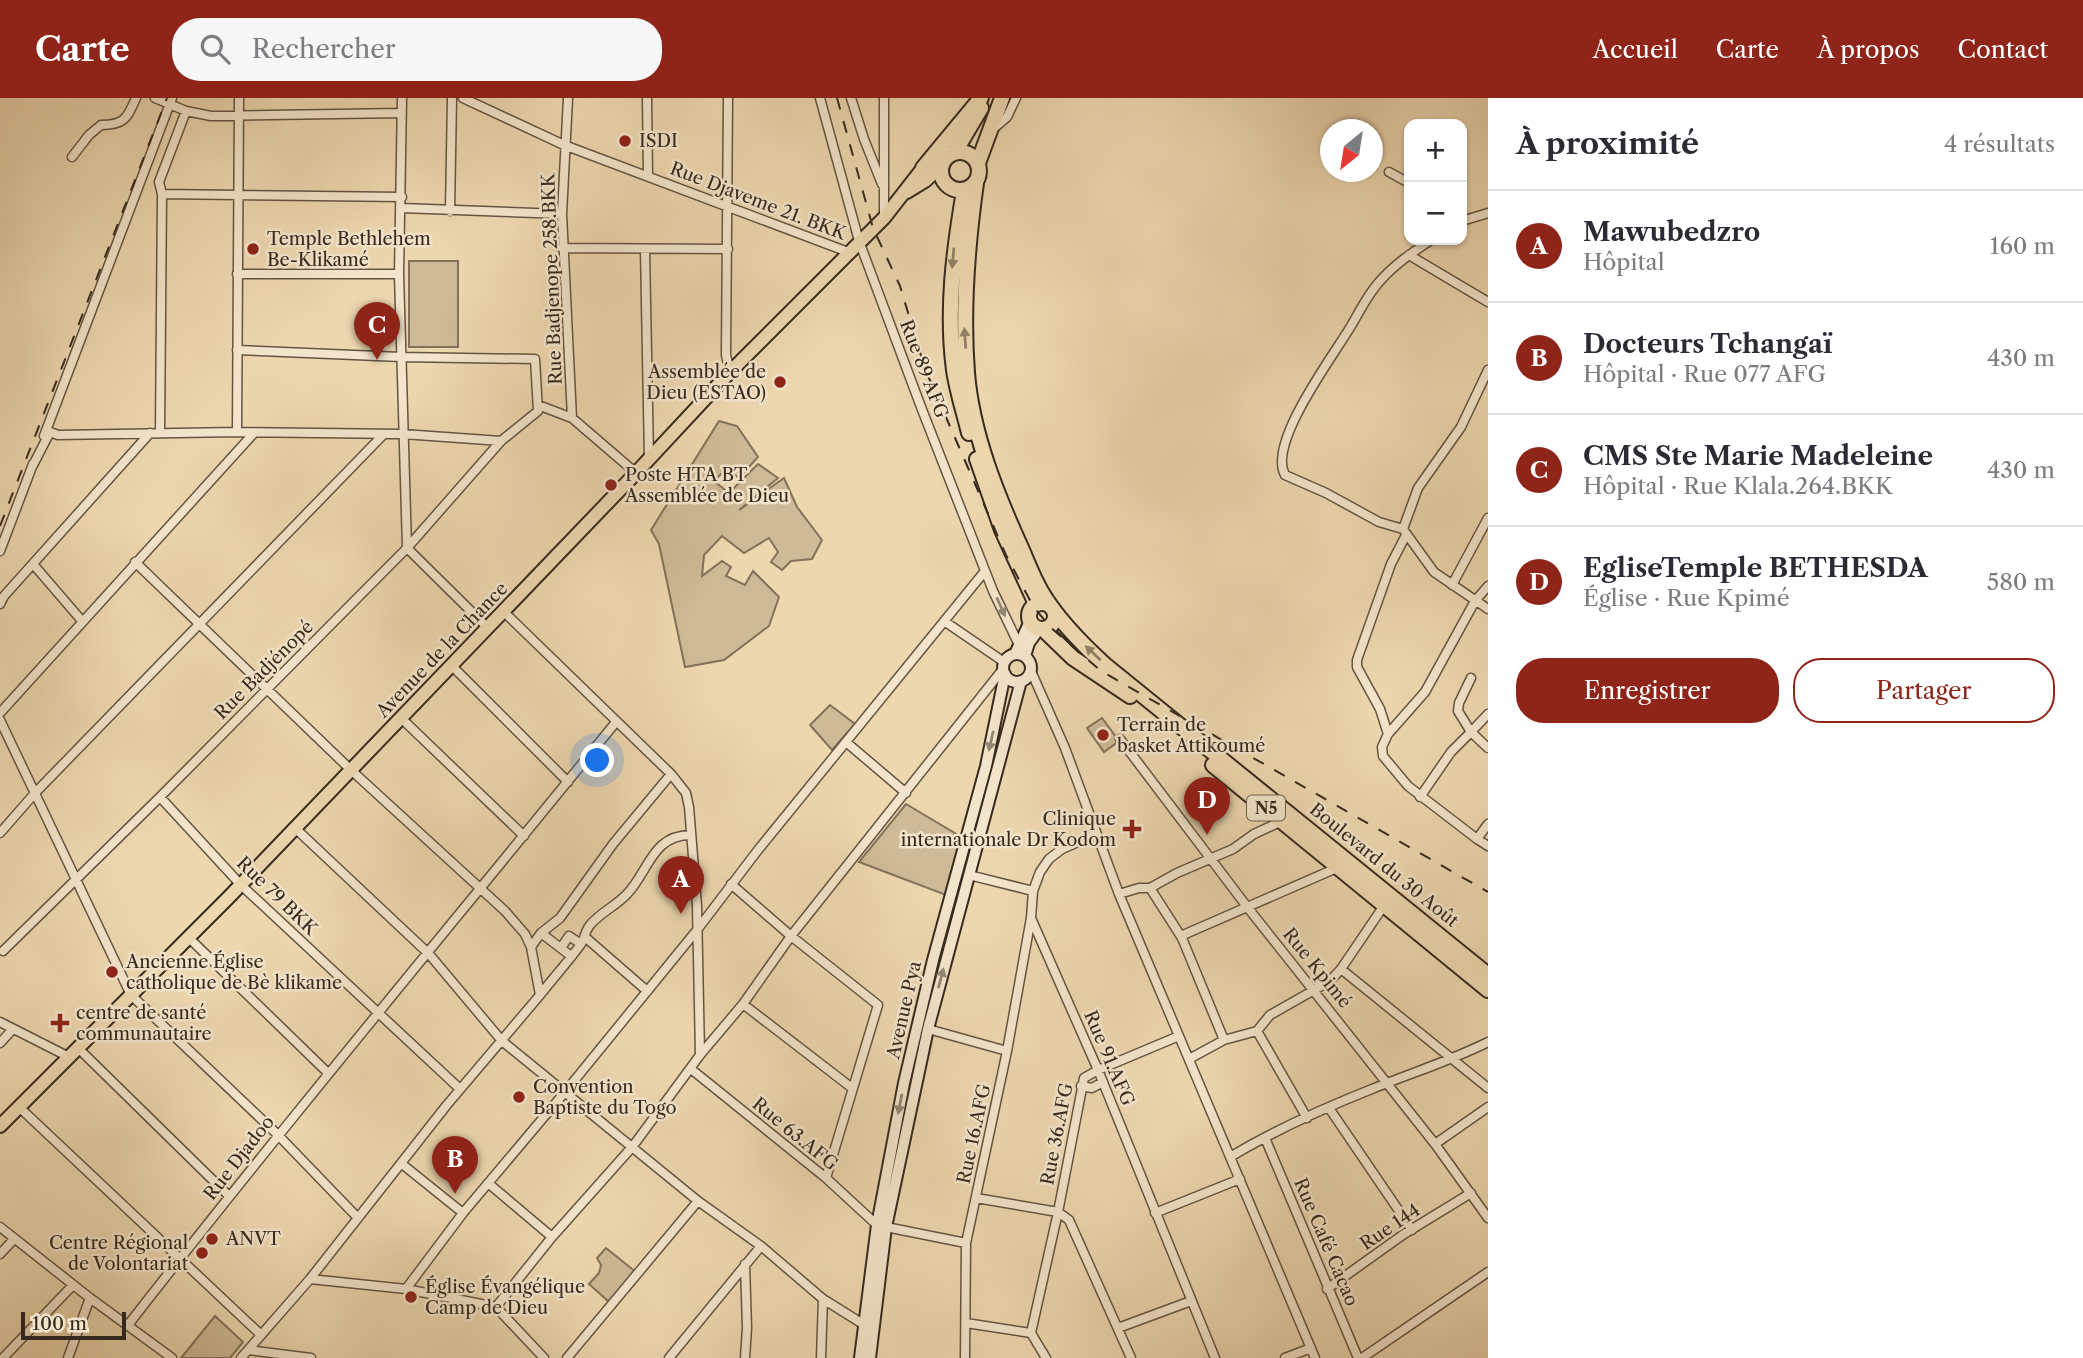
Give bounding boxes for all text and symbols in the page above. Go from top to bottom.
search box [172,18,662,81]
text: Carte [35,29,130,70]
icon: search [196,30,234,68]
text: Rechercher [252,33,396,65]
text: Accueil [1593,35,1678,64]
text: Carte [1716,35,1779,64]
text: À propos [1817,35,1920,64]
text: Contact [1958,35,2048,64]
north arrow [1320,119,1383,182]
map controls [1404,119,1467,245]
button: + [1404,119,1467,182]
text: À proximité [1516,125,1699,162]
place label: ISDI [639,130,678,152]
text: 4 résultats [1944,130,2055,158]
marker: ISDI [617,133,633,149]
street label: Rue Djaveme 21. BKK [667,157,850,245]
street label: Rue Badjenope 258.BKK [537,172,567,385]
button: − [1404,182,1467,245]
text: Mawubedzro [1583,216,1760,248]
place label: Temple Bethlehem Be-Klikamé [267,228,431,271]
text: A [1530,232,1548,260]
text: 160 m [1990,232,2055,260]
marker: Temple Bethlehem Be-Klikamé [245,241,261,257]
one-way arrow [948,247,959,269]
text: Hôpital [1583,248,1665,276]
pin: C [354,302,400,360]
street label: Rue 89 AFG [895,317,953,422]
one-way arrow [959,327,970,349]
text: Docteurs Tchangaï [1583,328,1832,360]
text: B [1530,344,1548,372]
text: 430 m [1987,344,2055,372]
text: Hôpital · Rue 077 AFG [1583,360,1826,388]
place label: Assemblée de Dieu (ESTAO) [646,361,766,404]
marker: Assemblée de Dieu (ESTAO) [772,374,788,390]
text: CMS Ste Marie Madeleine [1583,440,1933,472]
text: C [1530,456,1548,484]
text: 430 m [1987,456,2055,484]
place label: Poste HTA BT Assemblée de Dieu [624,464,789,507]
text: Hôpital · Rue Klala.264.BKK [1583,472,1893,500]
marker: Poste HTA BT Assemblée de Dieu [603,477,619,493]
text: EgliseTemple BETHESDA [1583,552,1928,584]
text: D [1529,568,1549,596]
text: 580 m [1987,568,2055,596]
street label: Avenue de la Chance [371,578,512,723]
text: Église · Rue Kpimé [1583,584,1790,612]
one-way arrow [996,597,1007,618]
street label: Rue Badjénopé [210,616,318,724]
one-way arrow [1085,646,1102,662]
button: Enregistrer [1516,658,1779,723]
button: Partager [1793,658,2055,723]
place label: Terrain de basket Attikoumé [1117,714,1265,757]
marker: Terrain de basket Attikoumé [1095,727,1111,743]
one-way arrow [986,730,997,752]
your location [580,743,614,777]
pin: D [1184,777,1230,835]
road number: N5 [1247,796,1285,820]
street label: Boulevard du 30 Août [1305,798,1463,932]
place label: Clinique internationale Dr Kodom [901,808,1116,851]
marker: Clinique internationale Dr Kodom [1122,819,1142,839]
street label: Rue 79 BKK [232,852,323,941]
pin: A [658,856,704,914]
street label: Rue Kpimé [1278,924,1356,1012]
place label: Ancienne Église catholique de Bè klikame [125,950,342,994]
street label: Avenue Pya [882,958,926,1062]
marker: Ancienne Église catholique de Bè klikame [104,964,120,980]
one-way arrow [937,968,947,989]
place label: centre de santé communautaire [76,1002,212,1045]
street label: Rue 91.AFG [1079,1007,1139,1109]
marker: centre de santé communautaire [50,1013,70,1033]
place label: Convention Baptiste du Togo [533,1076,677,1119]
street label: Rue 36.AFG [1036,1080,1078,1187]
street label: Rue 16.AFG [953,1082,995,1186]
marker: Convention Baptiste du Togo [511,1089,527,1105]
street label: Rue 63.AFG [748,1093,843,1176]
one-way arrow [894,1093,905,1115]
street label: Rue Djadoo [199,1111,279,1205]
pin: B [432,1136,478,1194]
street label: Rue Café Cacao [1289,1175,1363,1309]
street label: Rue 144 [1356,1199,1424,1255]
place label: ANVT [225,1228,281,1250]
marker: ANVT [204,1231,220,1247]
place label: Centre Régional de Volontariat [49,1232,189,1275]
marker: Centre Régional de Volontariat [194,1245,210,1261]
place label: Église Évangélique Camp de Dieu [425,1275,585,1319]
marker: Église Évangélique Camp de Dieu [403,1289,419,1305]
scale bar [21,1309,126,1341]
text: 100 m [32,1312,87,1335]

